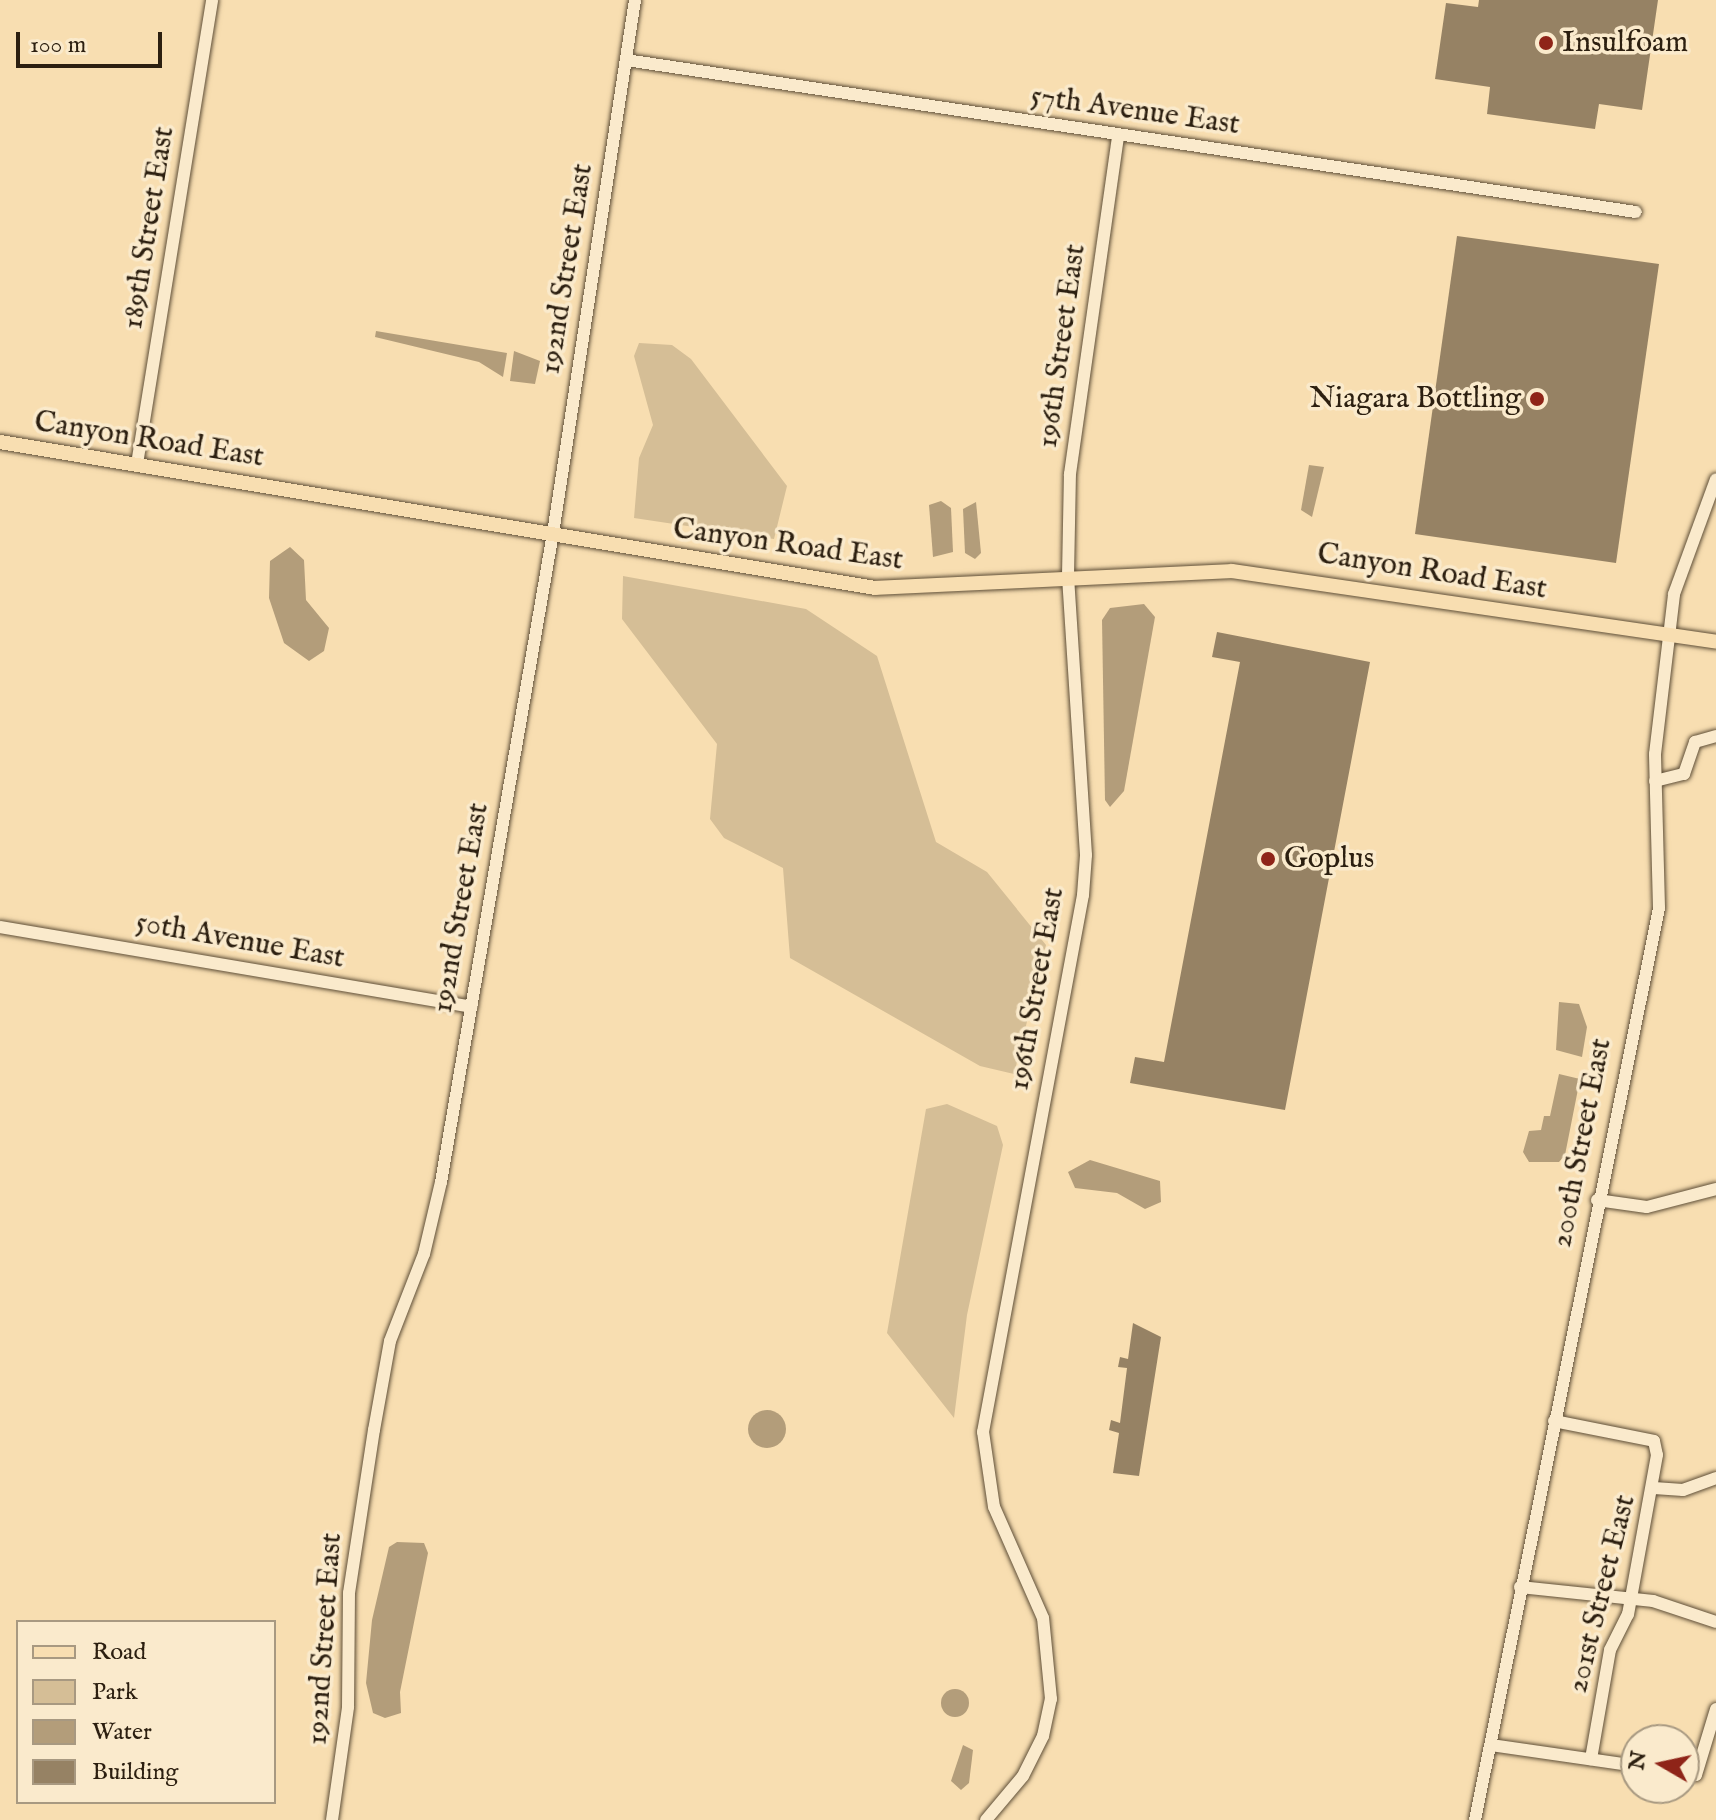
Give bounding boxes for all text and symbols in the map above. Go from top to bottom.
scale bar [20,16,166,66]
place label: Insulfoam [1562,25,1688,61]
text: 100 m [30,30,86,61]
marker: Insulfoam [1537,34,1555,52]
street label: 57th Avenue East [1028,79,1242,143]
street label: 189th Street East [115,124,183,332]
street label: 192nd Street East [533,161,601,377]
street label: 196th Street East [1030,242,1094,450]
place label: Niagara Bottling [1309,381,1521,417]
marker: Niagara Bottling [1528,390,1546,408]
street label: Canyon Road East [32,404,266,476]
street label: Canyon Road East [671,511,905,579]
street label: Canyon Road East [1315,536,1549,608]
street label: 192nd Street East [425,800,497,1016]
place label: Goplus [1284,841,1374,877]
marker: Goplus [1259,850,1277,868]
street label: 196th Street East [1001,885,1073,1093]
street label: 50th Avenue East [133,905,347,977]
street label: 200th Street East [1544,1035,1620,1251]
street label: 201st Street East [1560,1491,1644,1697]
street label: 192nd Street East [300,1532,350,1746]
legend [16,1620,276,1804]
text: Road [92,1637,146,1668]
text: Park [92,1677,138,1708]
text: Water [92,1717,152,1748]
north arrow [1620,1724,1700,1804]
text: N [1623,1749,1654,1772]
text: Building [92,1757,178,1788]

